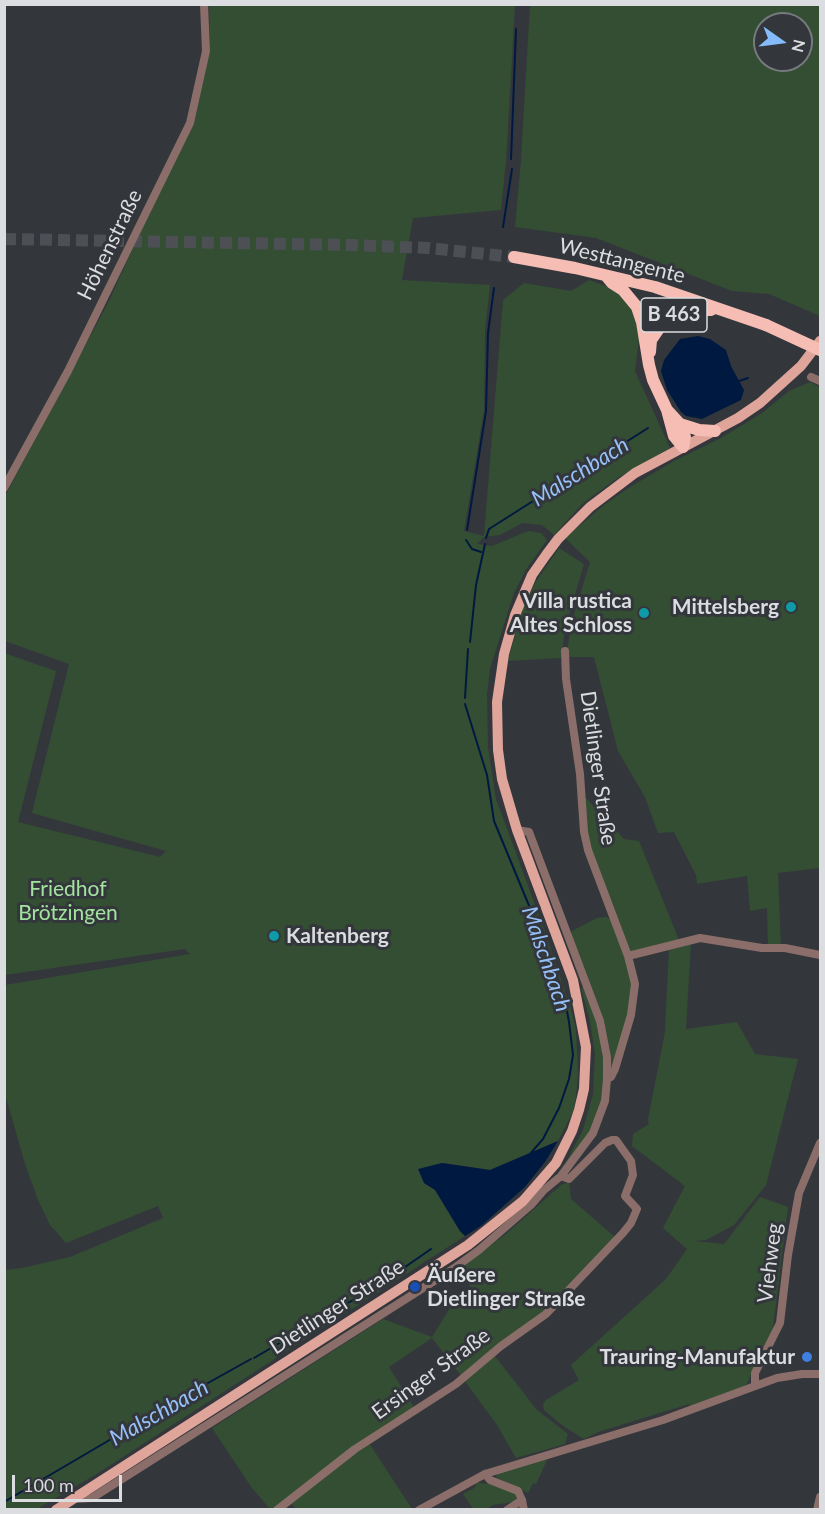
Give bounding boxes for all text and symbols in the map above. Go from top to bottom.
north arrow [753,12,813,72]
text: N [788,38,810,54]
street label: Höhenstraße [72,186,148,304]
street label: Westtangente [556,233,688,289]
road number: B 463 [641,298,707,332]
water label: Malschbach [526,432,634,512]
place label: Villa rustica Altes Schloss [510,588,632,638]
place label: Mittelsberg [672,594,779,620]
marker: Mittelsberg [784,600,798,614]
marker: Villa rustica Altes Schloss [637,606,651,620]
street label: Dietlinger Straße [575,689,621,847]
park label: Friedhof Brötzingen [18,876,118,926]
water label: Malschbach [516,903,576,1015]
place label: Kaltenberg [286,923,389,949]
marker: Kaltenberg [267,929,281,943]
street label: Viehweg [753,1222,787,1304]
street label: Dietlinger Straße [265,1254,409,1360]
place label: Äußere Dietlinger Straße [427,1262,586,1312]
marker: Äußere Dietlinger Straße [408,1280,422,1294]
street label: Ersinger Straße [367,1323,495,1425]
place label: Trauring-Manufaktur [600,1344,795,1370]
marker: Trauring-Manufaktur [800,1350,814,1364]
water label: Malschbach [105,1374,213,1452]
scale bar [15,1463,124,1501]
text: 100 m [23,1474,74,1496]

